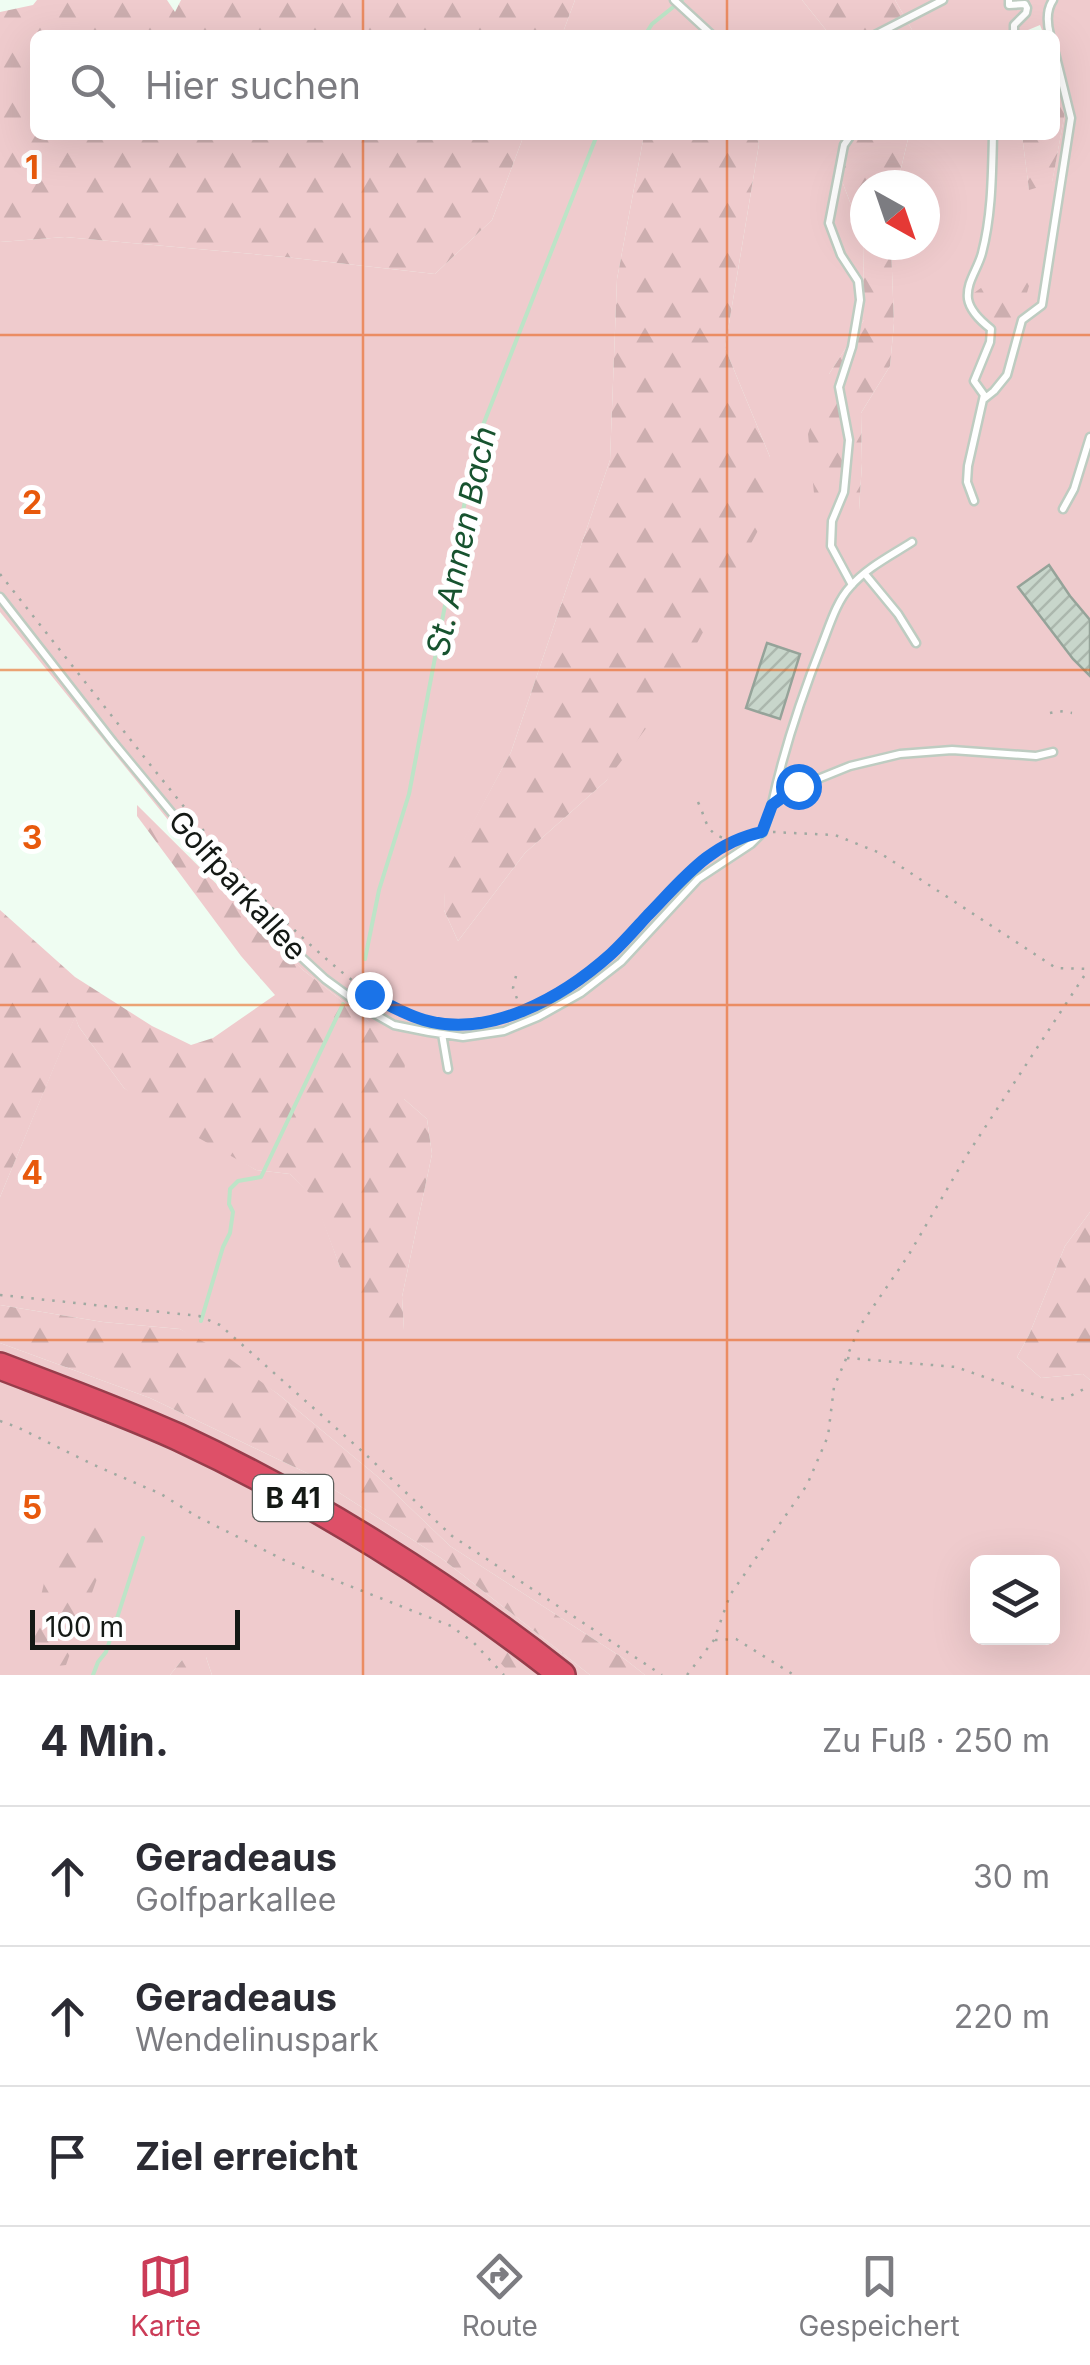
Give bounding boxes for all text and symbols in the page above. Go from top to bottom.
search box [30,30,1060,140]
icon: search [65,58,120,113]
text: Hier suchen [145,62,361,108]
text: 1 [25,148,39,187]
north arrow [850,170,940,260]
water label: St. Annen Bach [418,423,504,659]
text: 2 [22,483,42,522]
route start [776,764,822,810]
street label: Golfparkallee [161,803,315,967]
text: 3 [22,818,42,857]
route end [347,972,393,1018]
text: 4 [21,1153,43,1192]
road number: B 41 [253,1475,333,1521]
text: 5 [22,1488,42,1527]
map controls [970,1555,1060,1645]
button: layers [970,1555,1060,1645]
scale bar [30,1605,240,1650]
text: 100 m [45,1610,124,1644]
text: 4 Min. [40,1715,169,1766]
text: Zu Fuß · 250 m [822,1721,1050,1760]
text: Geradeaus [135,1834,337,1880]
icon: ahead [40,1849,95,1904]
text: 30 m [973,1857,1050,1896]
text: Golfparkallee [135,1880,336,1919]
text: Geradeaus [135,1974,337,2020]
icon: ahead [40,1989,95,2044]
text: 220 m [954,1997,1050,2036]
text: Wendelinuspark [135,2020,379,2059]
icon: arrive [40,2129,95,2184]
text: Ziel erreicht [135,2133,358,2179]
tab: Karte [130,2249,201,2343]
tab: Route [462,2249,538,2343]
tab: Gespeichert [798,2249,960,2343]

